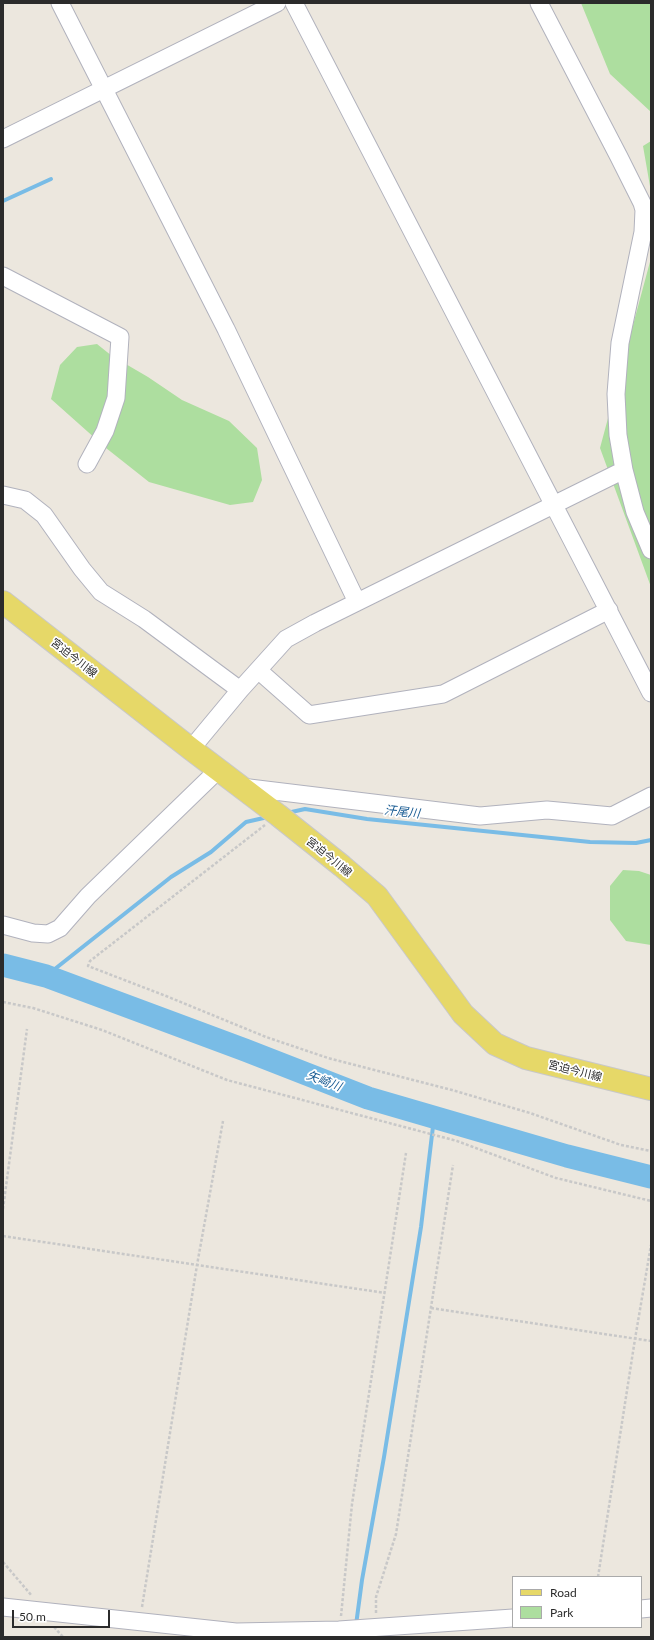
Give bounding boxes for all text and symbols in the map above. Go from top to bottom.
street label: 宮迫今川線 [48,636,100,680]
water label: 汗尾川 [383,803,421,821]
street label: 宮迫今川線 [303,835,355,879]
street label: 宮迫今川線 [547,1058,603,1084]
water label: 矢崎川 [305,1068,343,1094]
legend [512,1576,642,1628]
text: Road [550,1585,577,1600]
scale bar [14,1602,112,1628]
text: Park [550,1605,573,1620]
text: 50 m [19,1609,46,1624]

